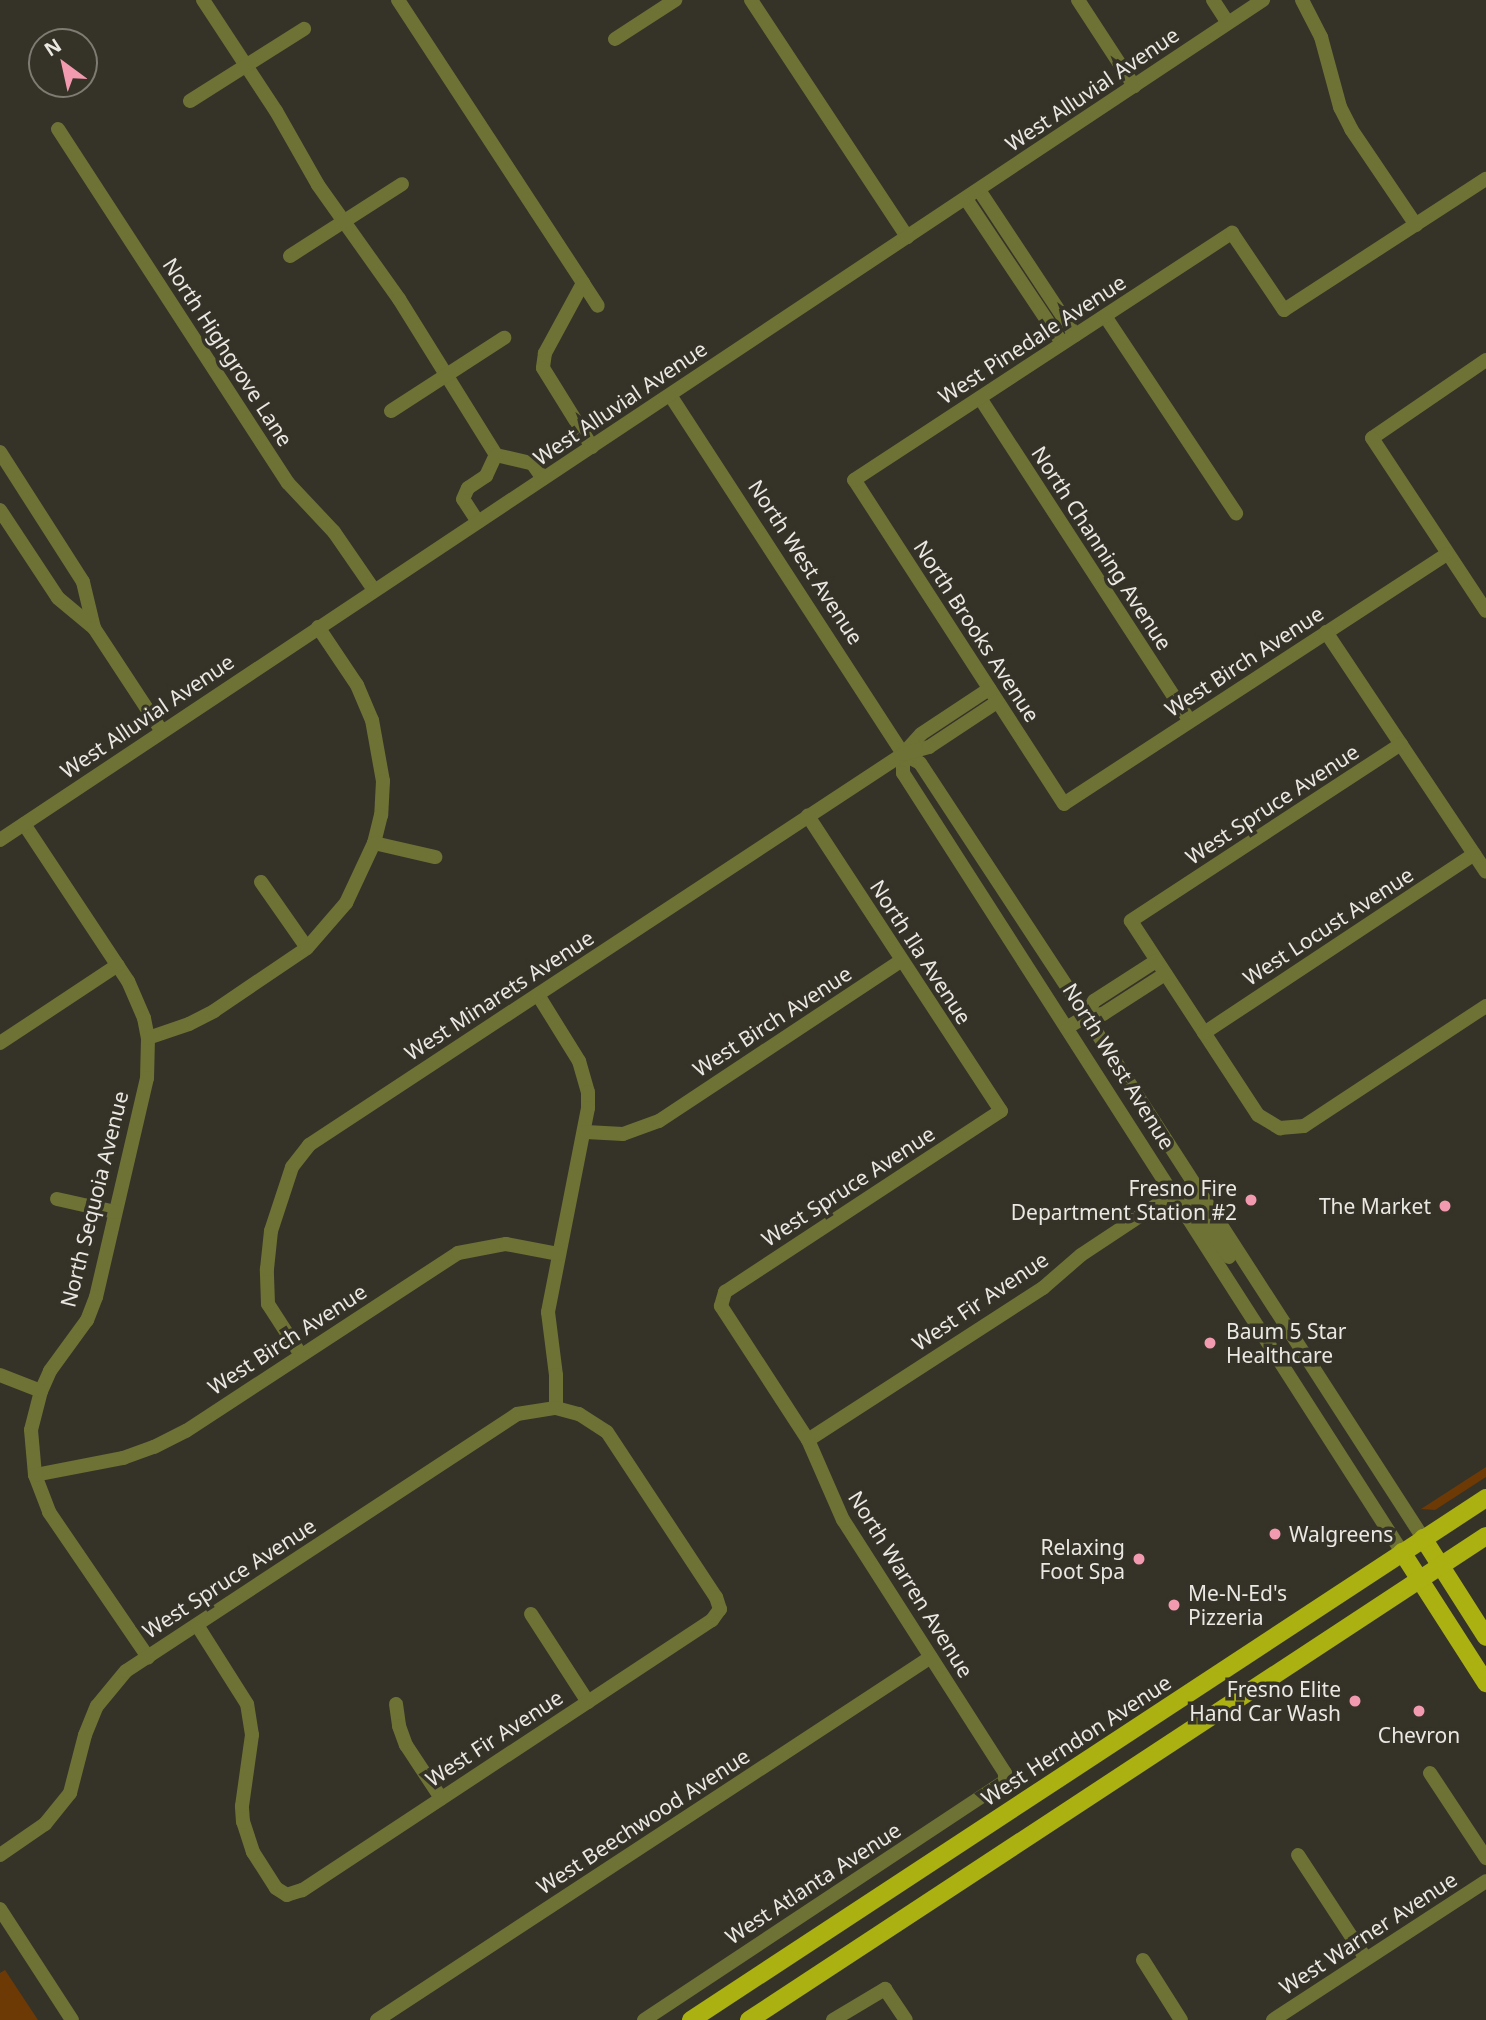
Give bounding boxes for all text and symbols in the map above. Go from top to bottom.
street label: West Alluvial Avenue [1000,22,1184,156]
north arrow [28,28,98,98]
text: N [39,32,66,62]
street label: North Highgrove Lane [158,253,298,451]
street label: West Pinedale Avenue [934,269,1130,409]
street label: West Alluvial Avenue [528,336,712,470]
street label: North Channing Avenue [1027,441,1177,655]
street label: North West Avenue [743,475,869,649]
street label: North Brooks Avenue [909,536,1045,726]
street label: West Birch Avenue [1160,600,1328,722]
street label: West Alluvial Avenue [55,649,239,783]
street label: West Spruce Avenue [1181,739,1363,869]
street label: West Locust Avenue [1238,862,1418,990]
street label: North Ila Avenue [865,875,977,1029]
street label: West Minarets Avenue [400,924,598,1066]
street label: West Birch Avenue [688,960,856,1082]
street label: North West Avenue [1058,978,1180,1154]
street label: North Sequoia Avenue [55,1088,133,1310]
street label: West Spruce Avenue [757,1121,939,1251]
place label: Fresno Fire Department Station #2 [1011,1175,1237,1225]
marker: Fresno Fire Department Station #2 [1243,1192,1259,1208]
place label: The Market [1319,1193,1431,1219]
marker: The Market [1437,1198,1453,1214]
street label: West Fir Avenue [907,1246,1053,1356]
street label: West Birch Avenue [203,1278,371,1400]
place label: Baum 5 Star Healthcare [1226,1318,1347,1368]
marker: Baum 5 Star Healthcare [1200,1333,1220,1353]
street label: North Warren Avenue [843,1486,979,1682]
street label: West Spruce Avenue [138,1513,320,1643]
place label: Walgreens [1289,1521,1393,1547]
marker: Walgreens [1267,1526,1283,1542]
place label: Relaxing Foot Spa [1039,1534,1125,1584]
marker: Relaxing Foot Spa [1131,1551,1147,1567]
place label: Me-N-Ed's Pizzeria [1188,1580,1287,1630]
marker: Me-N-Ed's Pizzeria [1166,1597,1182,1613]
street label: West Herndon Avenue [977,1669,1175,1811]
place label: Fresno Elite Hand Car Wash [1189,1676,1341,1726]
street label: West Fir Avenue [421,1684,567,1792]
marker: Fresno Elite Hand Car Wash [1347,1693,1363,1709]
marker: Chevron [1411,1703,1427,1719]
place label: Chevron [1378,1722,1460,1748]
street label: West Beechwood Avenue [532,1743,754,1899]
street label: West Atlanta Avenue [721,1817,905,1949]
street label: West Warner Avenue [1275,1866,1461,2000]

